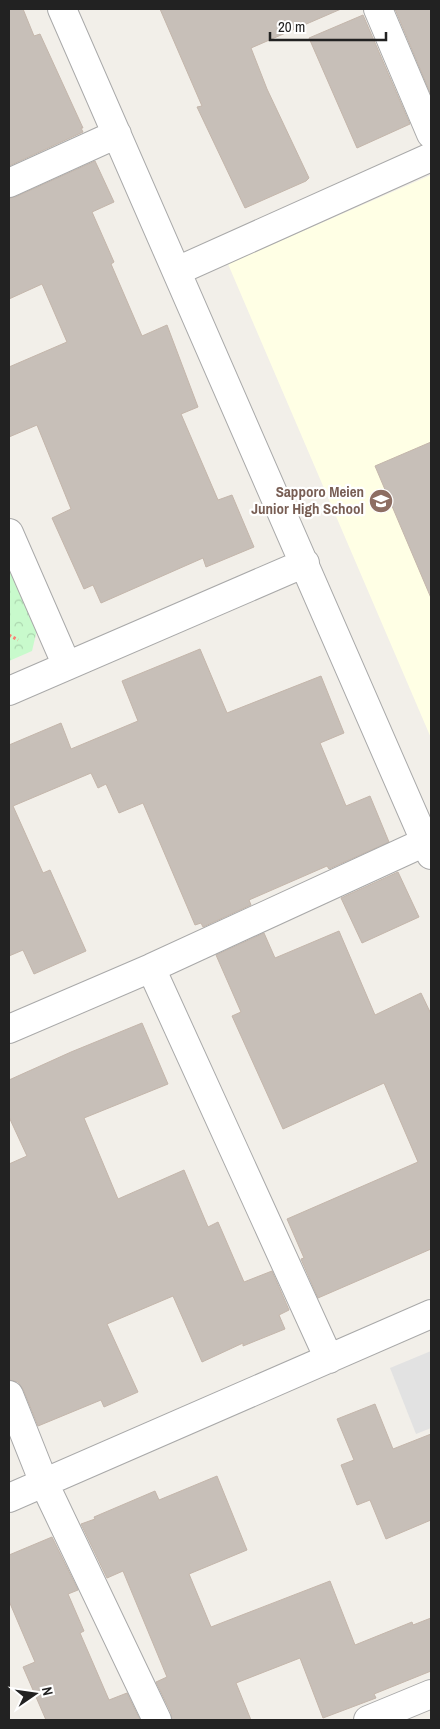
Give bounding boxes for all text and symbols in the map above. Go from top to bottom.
scale bar [270,10,386,42]
text: 20 m [278,16,305,37]
place label: Sapporo Meien Junior High School [251,481,364,519]
school or university icon: Sapporo Meien Junior High School [368,488,394,514]
north arrow [10,1669,60,1719]
text: N [38,1685,57,1697]

